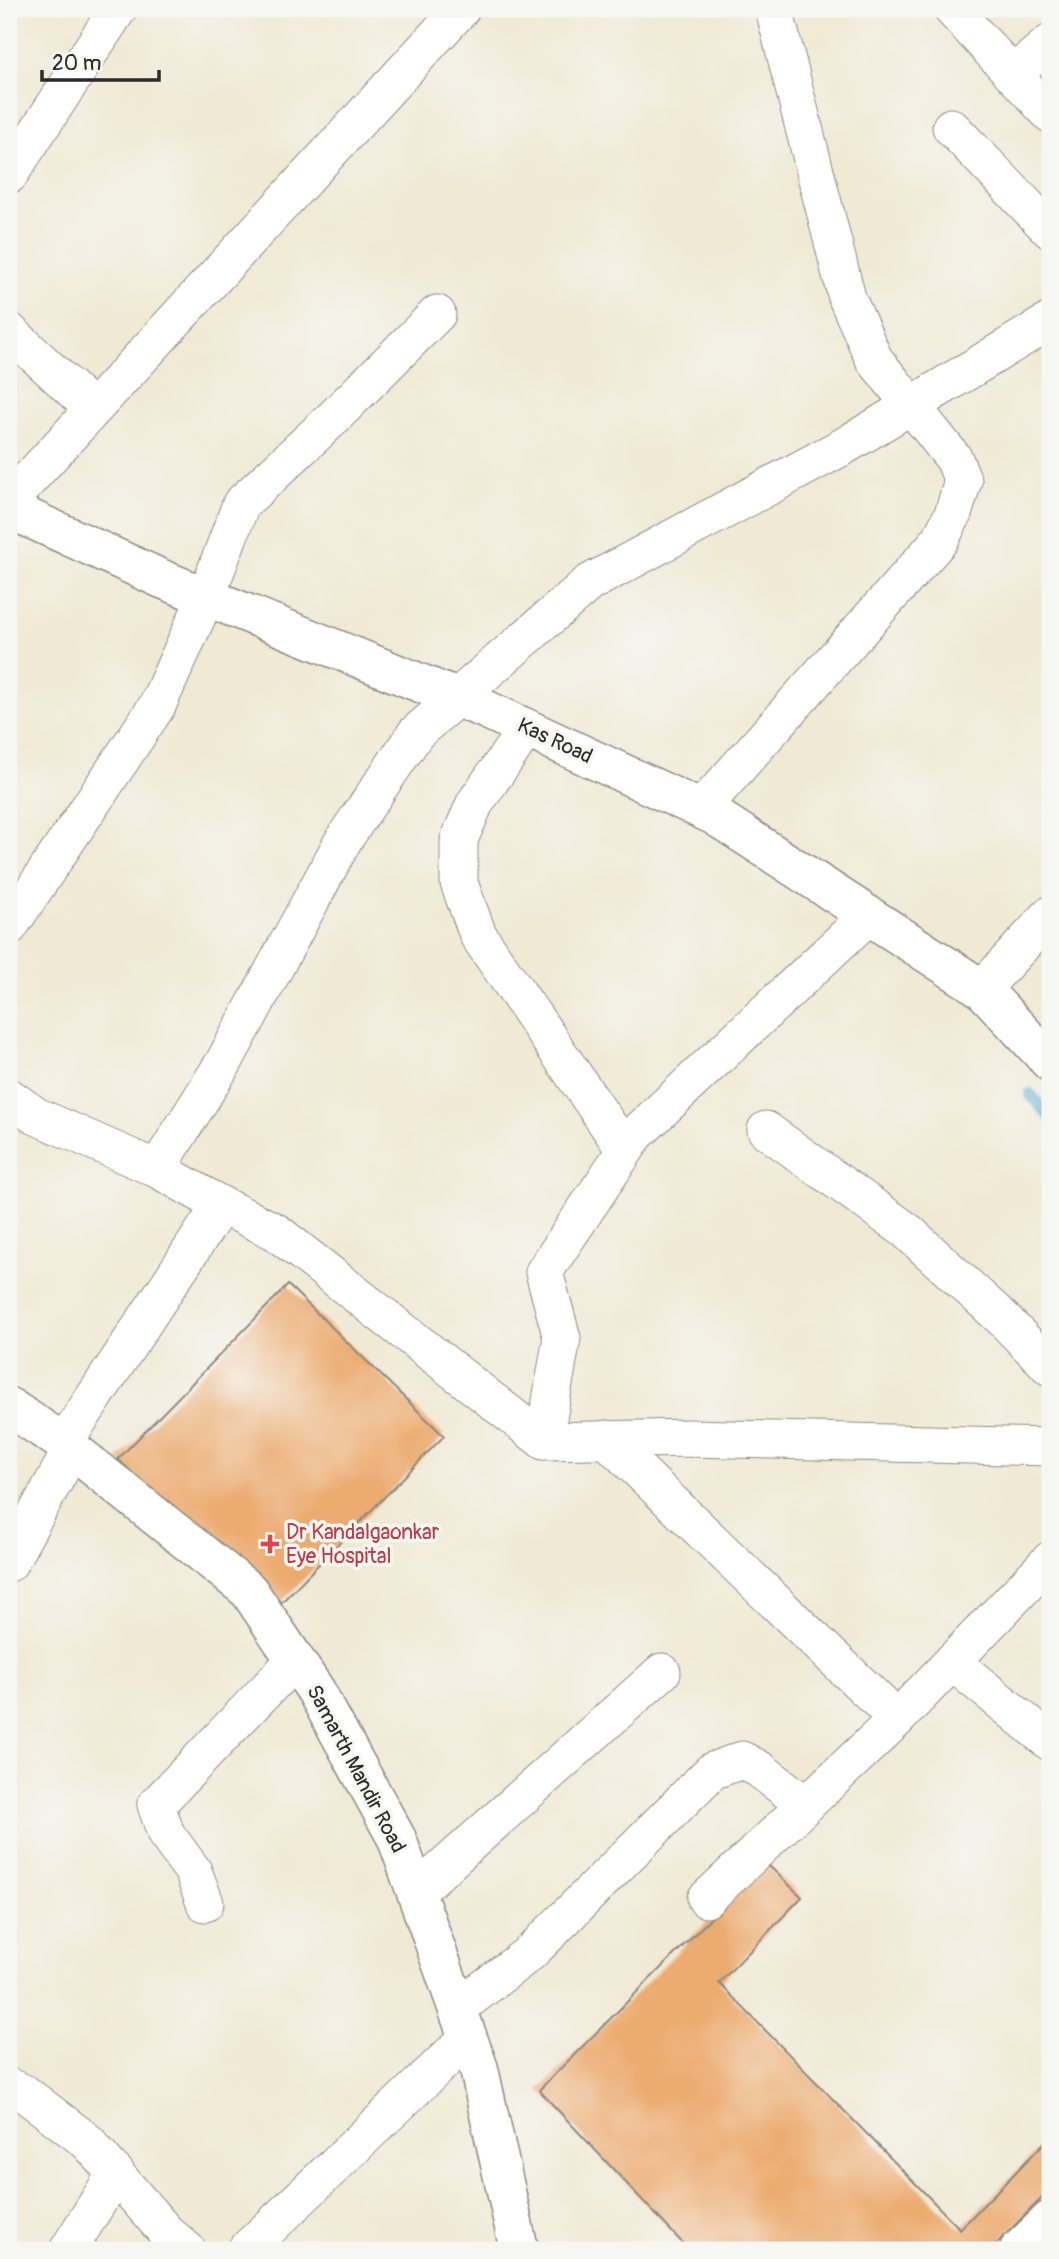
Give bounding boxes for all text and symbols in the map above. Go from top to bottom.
scale bar [42,38,159,82]
text: 20 m [52,50,101,77]
street label: Kas Road [513,712,597,770]
place label: Dr Kandalgaonkar Eye Hospital [286,1519,440,1570]
marker: Dr Kandalgaonkar Eye Hospital [260,1534,280,1554]
street label: Samarth Mandir Road [300,1680,412,1858]

